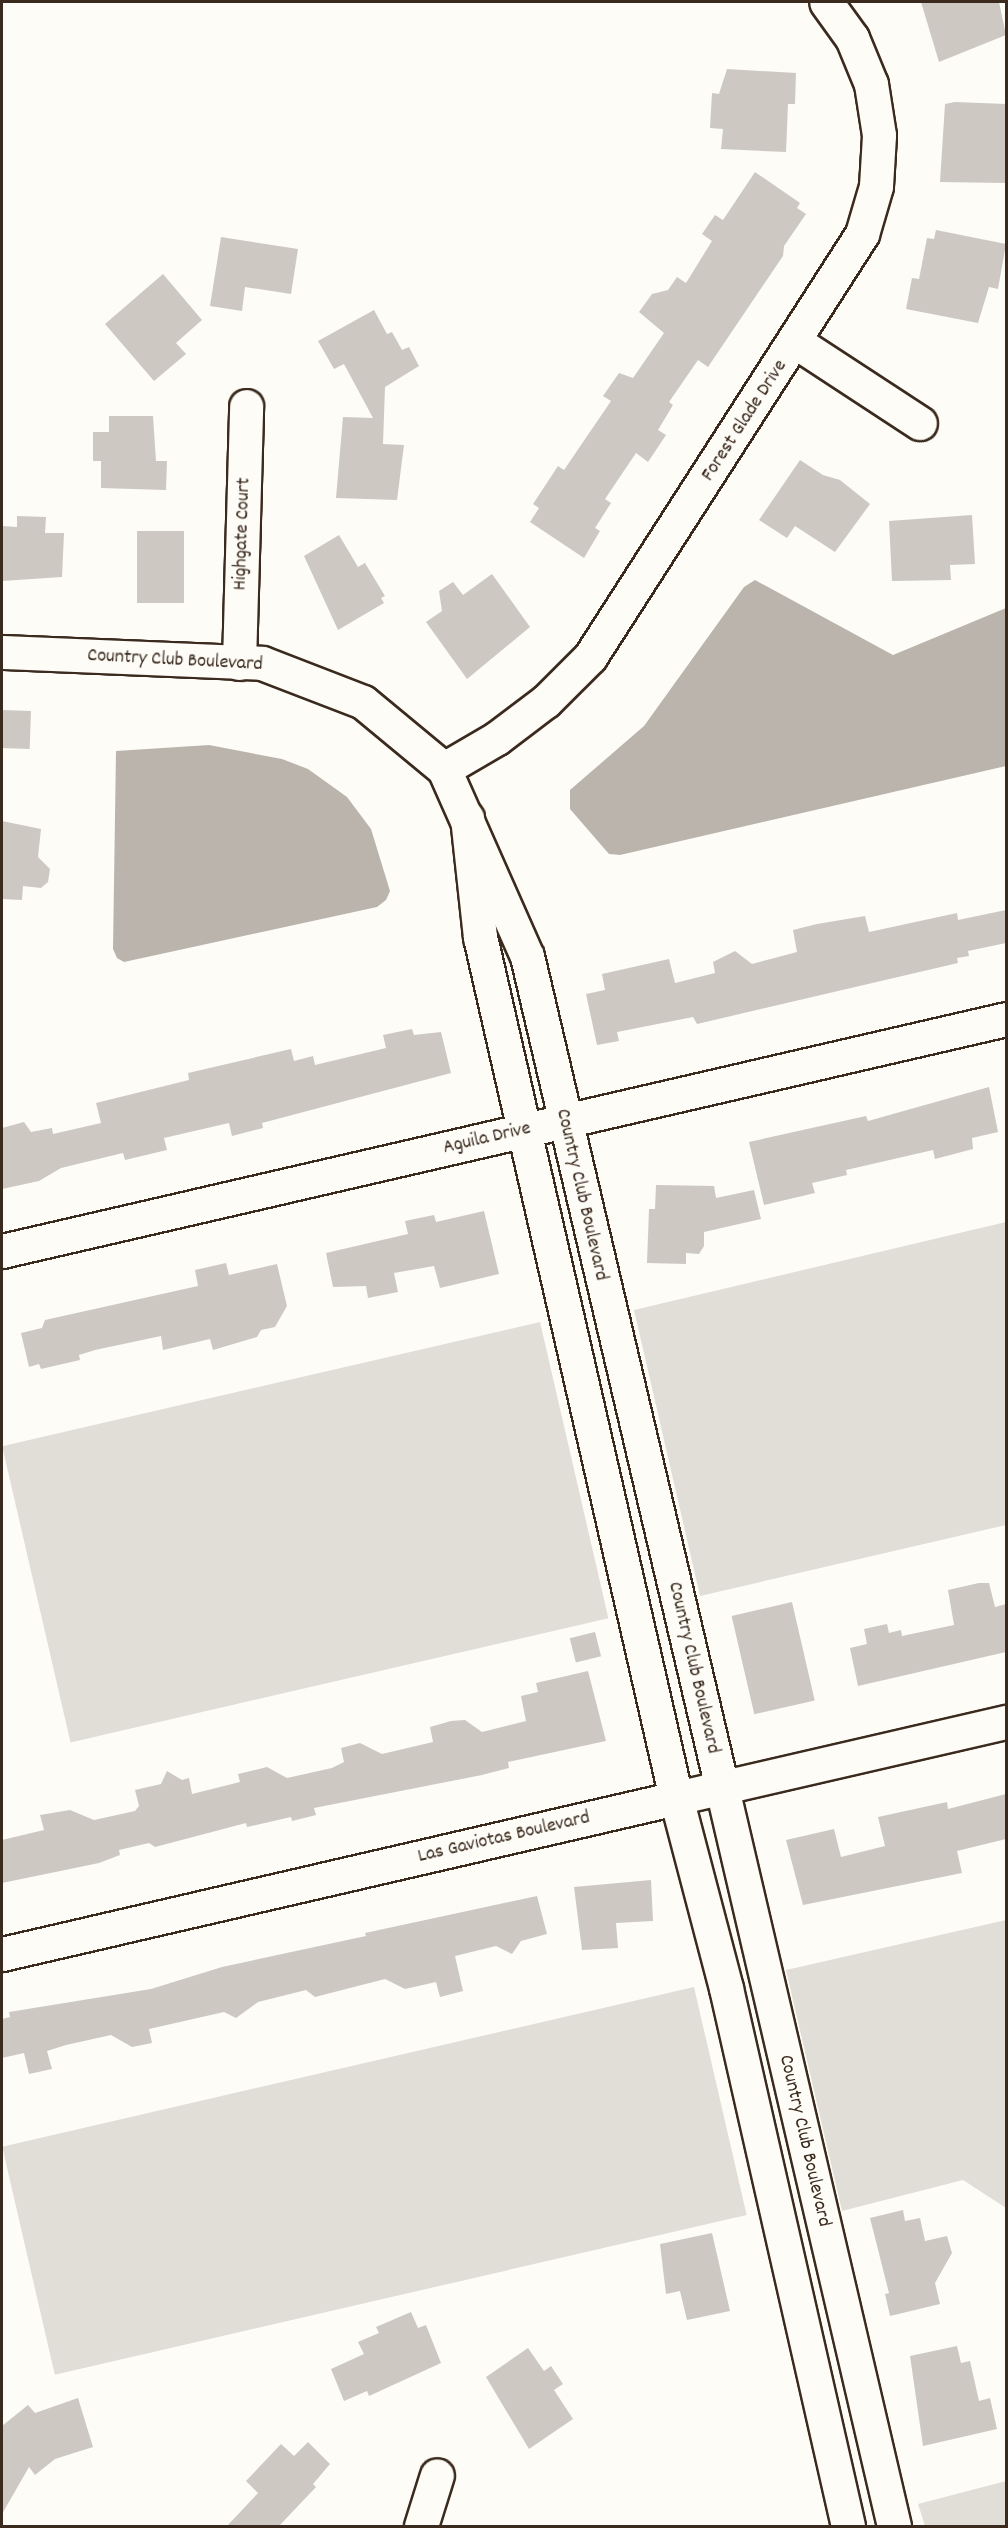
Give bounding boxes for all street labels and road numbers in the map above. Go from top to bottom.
street label: Forest Glade Drive [697,356,793,486]
street label: Highgate Court [229,477,257,591]
street label: Country Club Boulevard [87,644,263,678]
street label: Country Club Boulevard [550,1107,612,1283]
street label: Aguila Drive [441,1117,533,1161]
street label: Country Club Boulevard [662,1580,724,1756]
street label: Las Gaviotas Boulevard [416,1807,592,1869]
street label: Country Club Boulevard [773,2053,835,2229]

